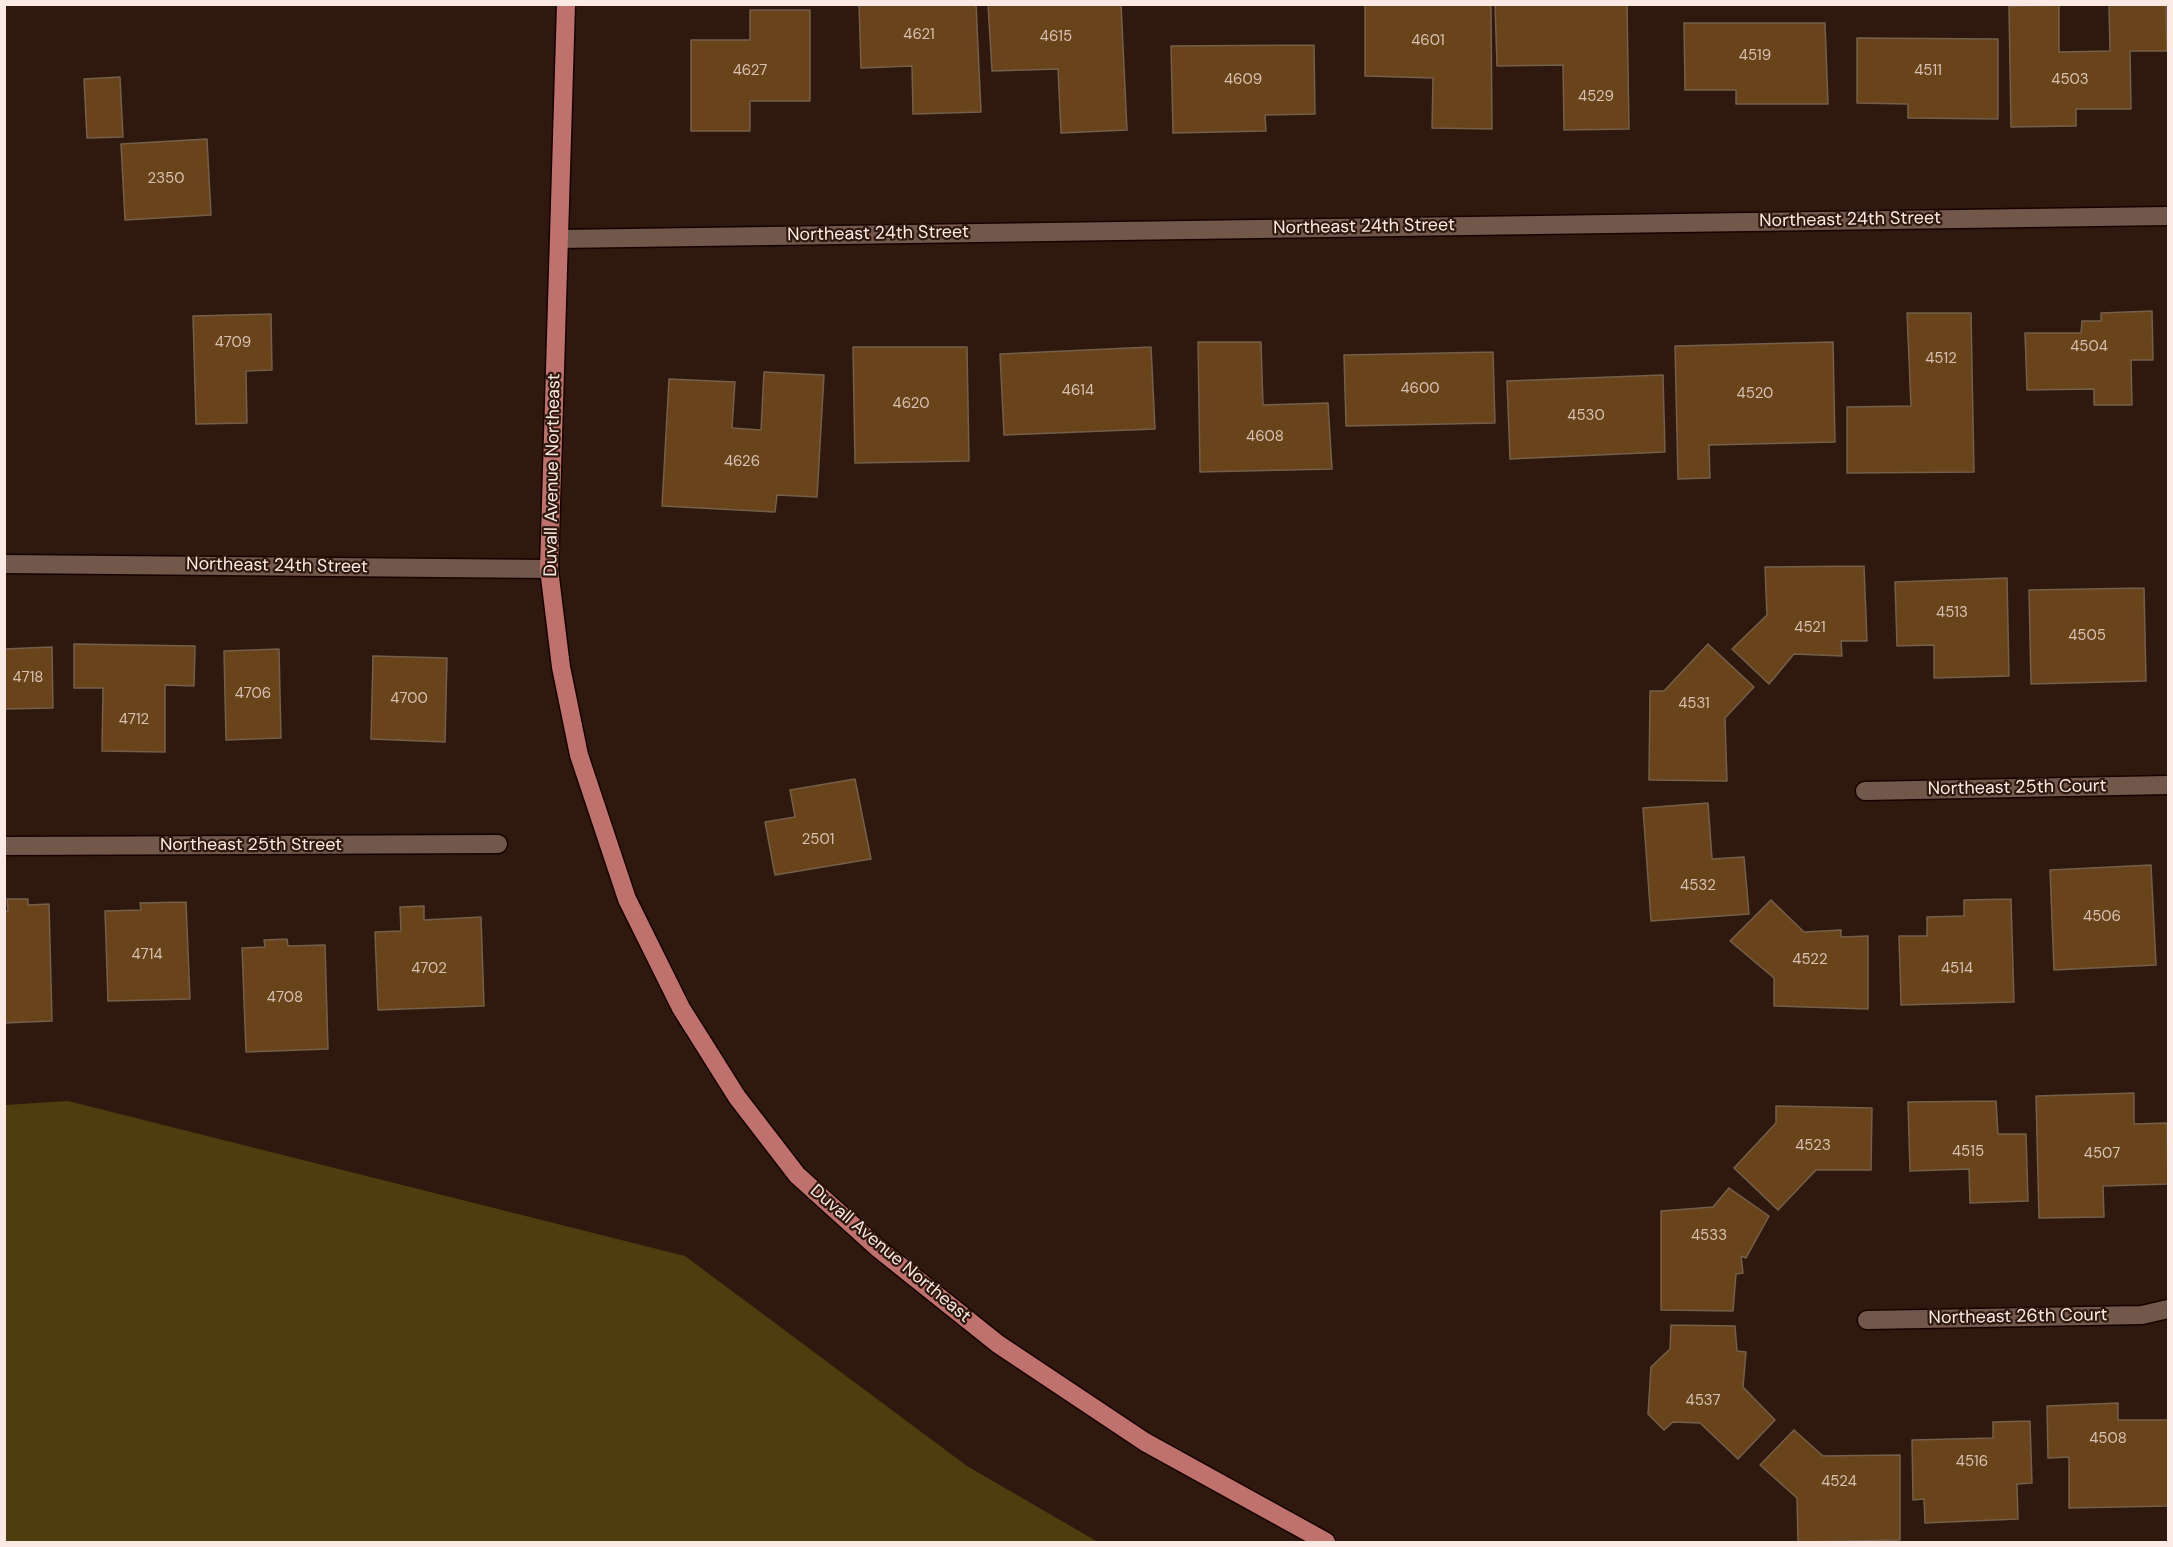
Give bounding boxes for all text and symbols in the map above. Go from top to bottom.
house number: 4621 [903,26,935,44]
house number: 4615 [1040,28,1072,46]
house number: 4601 [1411,32,1445,50]
house number: 4519 [1739,47,1771,65]
house number: 4627 [733,62,767,80]
house number: 4511 [1914,62,1942,80]
house number: 4609 [1224,71,1262,89]
house number: 4503 [2051,71,2089,89]
house number: 4529 [1578,88,1614,106]
house number: 2350 [148,170,184,188]
street label: Northeast 24th Street [1759,208,1941,232]
street label: Northeast 24th Street [1273,215,1455,239]
street label: Northeast 24th Street [787,222,969,246]
house number: 4709 [215,334,251,352]
house number: 4504 [2070,338,2108,356]
house number: 4512 [1925,350,1957,368]
street label: Duvall Avenue Northeast [540,373,566,577]
house number: 4600 [1400,380,1440,398]
house number: 4614 [1062,382,1094,400]
house number: 4520 [1737,385,1773,403]
house number: 4620 [893,395,929,413]
house number: 4530 [1567,407,1605,425]
house number: 4608 [1246,428,1284,446]
house number: 4626 [724,453,760,471]
street label: Northeast 24th Street [186,554,368,578]
house number: 4513 [1936,604,1968,622]
house number: 4521 [1794,619,1826,637]
house number: 4505 [2068,627,2106,645]
house number: 4718 [13,669,43,687]
house number: 4706 [235,685,271,703]
house number: 4700 [390,690,428,708]
house number: 4531 [1678,695,1710,713]
house number: 4712 [119,711,149,729]
street label: Northeast 25th Court [1927,776,2107,800]
house number: 2501 [802,831,834,849]
street label: Northeast 25th Street [160,834,342,856]
house number: 4532 [1680,877,1716,895]
house number: 4506 [2083,908,2121,926]
house number: 4714 [132,946,162,964]
house number: 4522 [1792,951,1828,969]
house number: 4702 [411,960,447,978]
house number: 4514 [1941,960,1973,978]
house number: 4708 [267,989,303,1007]
house number: 4523 [1795,1137,1831,1155]
house number: 4515 [1952,1143,1984,1161]
house number: 4507 [2084,1145,2120,1163]
street label: Duvall Avenue Northeast [805,1180,975,1328]
house number: 4533 [1691,1227,1727,1245]
street label: Northeast 26th Court [1928,1305,2108,1329]
house number: 4537 [1686,1392,1720,1410]
house number: 4508 [2089,1430,2127,1448]
house number: 4516 [1956,1453,1988,1471]
house number: 4524 [1821,1473,1857,1491]

